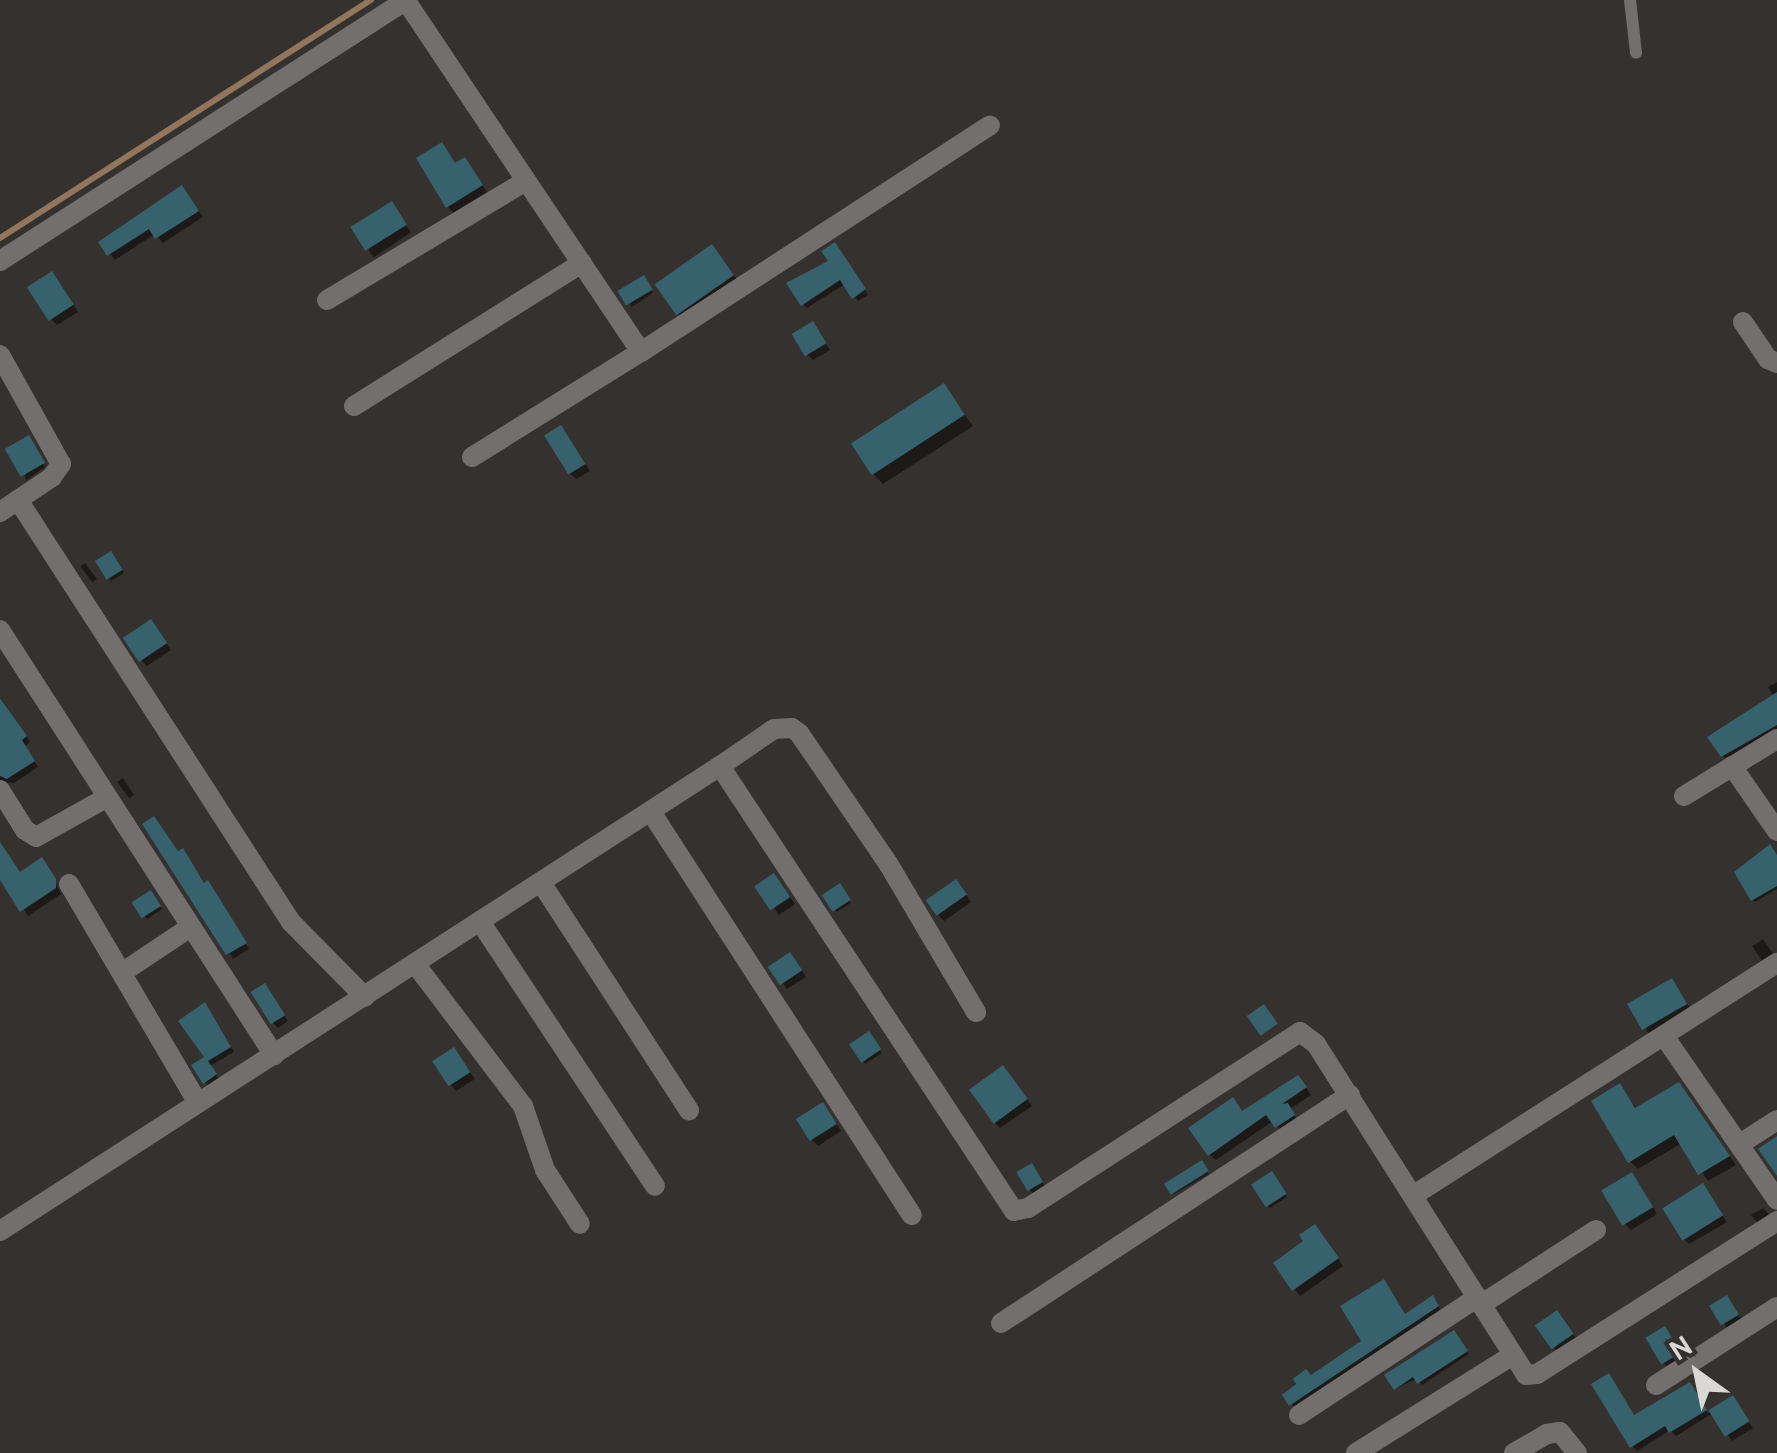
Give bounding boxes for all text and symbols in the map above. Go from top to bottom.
north arrow [1647,1323,1747,1423]
text: N [1663,1328,1698,1367]

